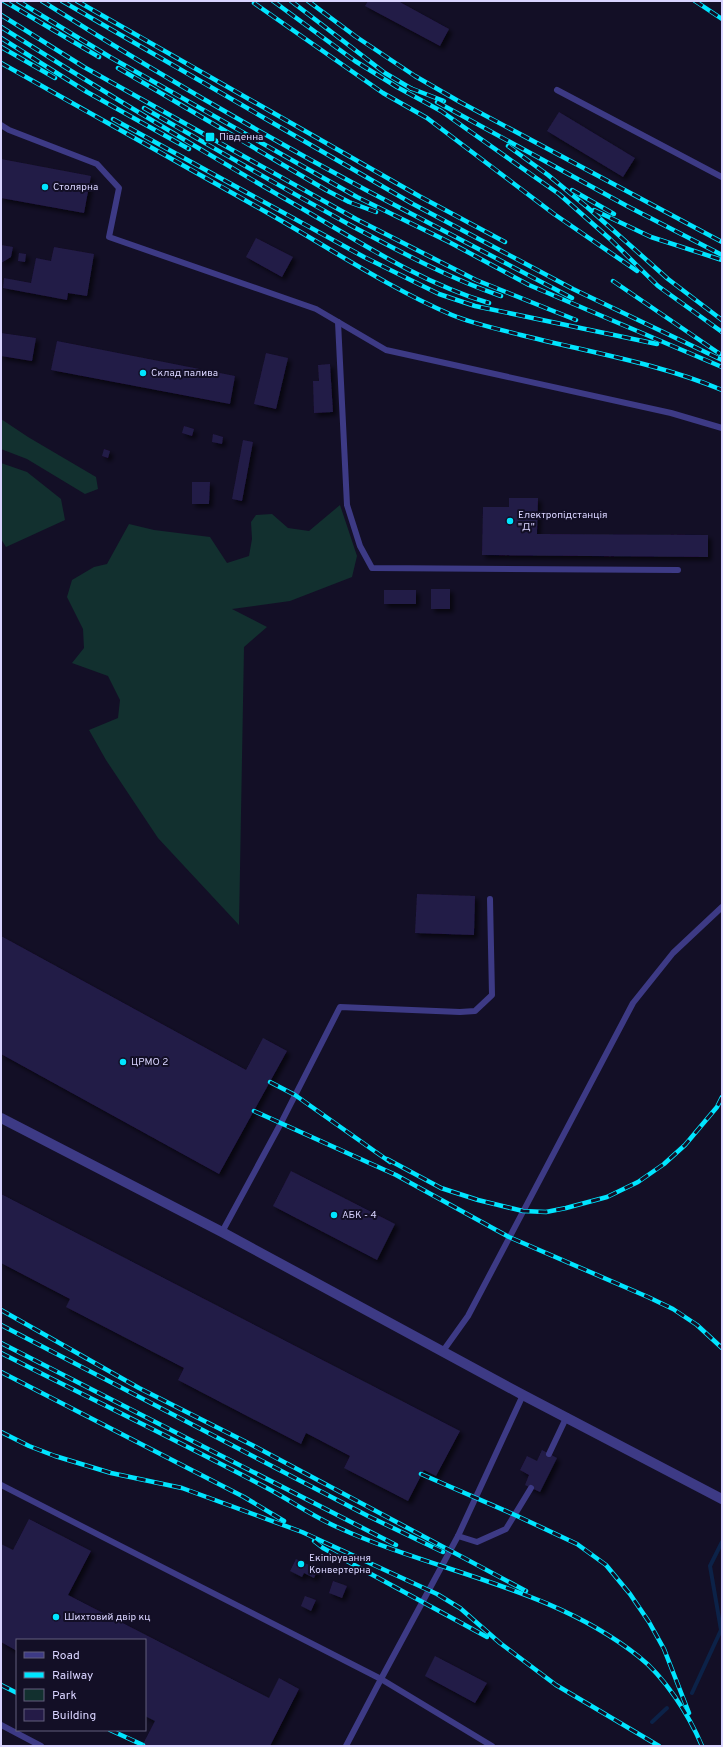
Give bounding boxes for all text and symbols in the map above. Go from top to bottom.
marker: Південна [204,131,216,143]
place label: Південна [219,131,263,144]
place label: Столярна [53,181,98,194]
marker: Столярна [40,182,50,192]
place label: Склад палива [151,367,218,380]
marker: Склад палива [138,368,148,378]
place label: Електропідстанція "Д" [518,509,607,534]
marker: Електропідстанція "Д" [505,516,515,526]
place label: ЦРМО 2 [131,1056,168,1069]
marker: ЦРМО 2 [118,1057,128,1067]
place label: АБК - 4 [342,1209,377,1222]
marker: АБК - 4 [329,1210,339,1220]
place label: Екіпірування Конвертерна [309,1552,371,1577]
marker: Екіпірування Конвертерна [296,1559,306,1569]
place label: Шихтовий двір кц [64,1611,150,1624]
marker: Шихтовий двір кц [51,1612,61,1622]
legend [16,1639,146,1731]
text: Road [52,1648,80,1664]
text: Railway [52,1668,93,1684]
text: Park [52,1688,77,1704]
text: Building [52,1708,96,1724]

